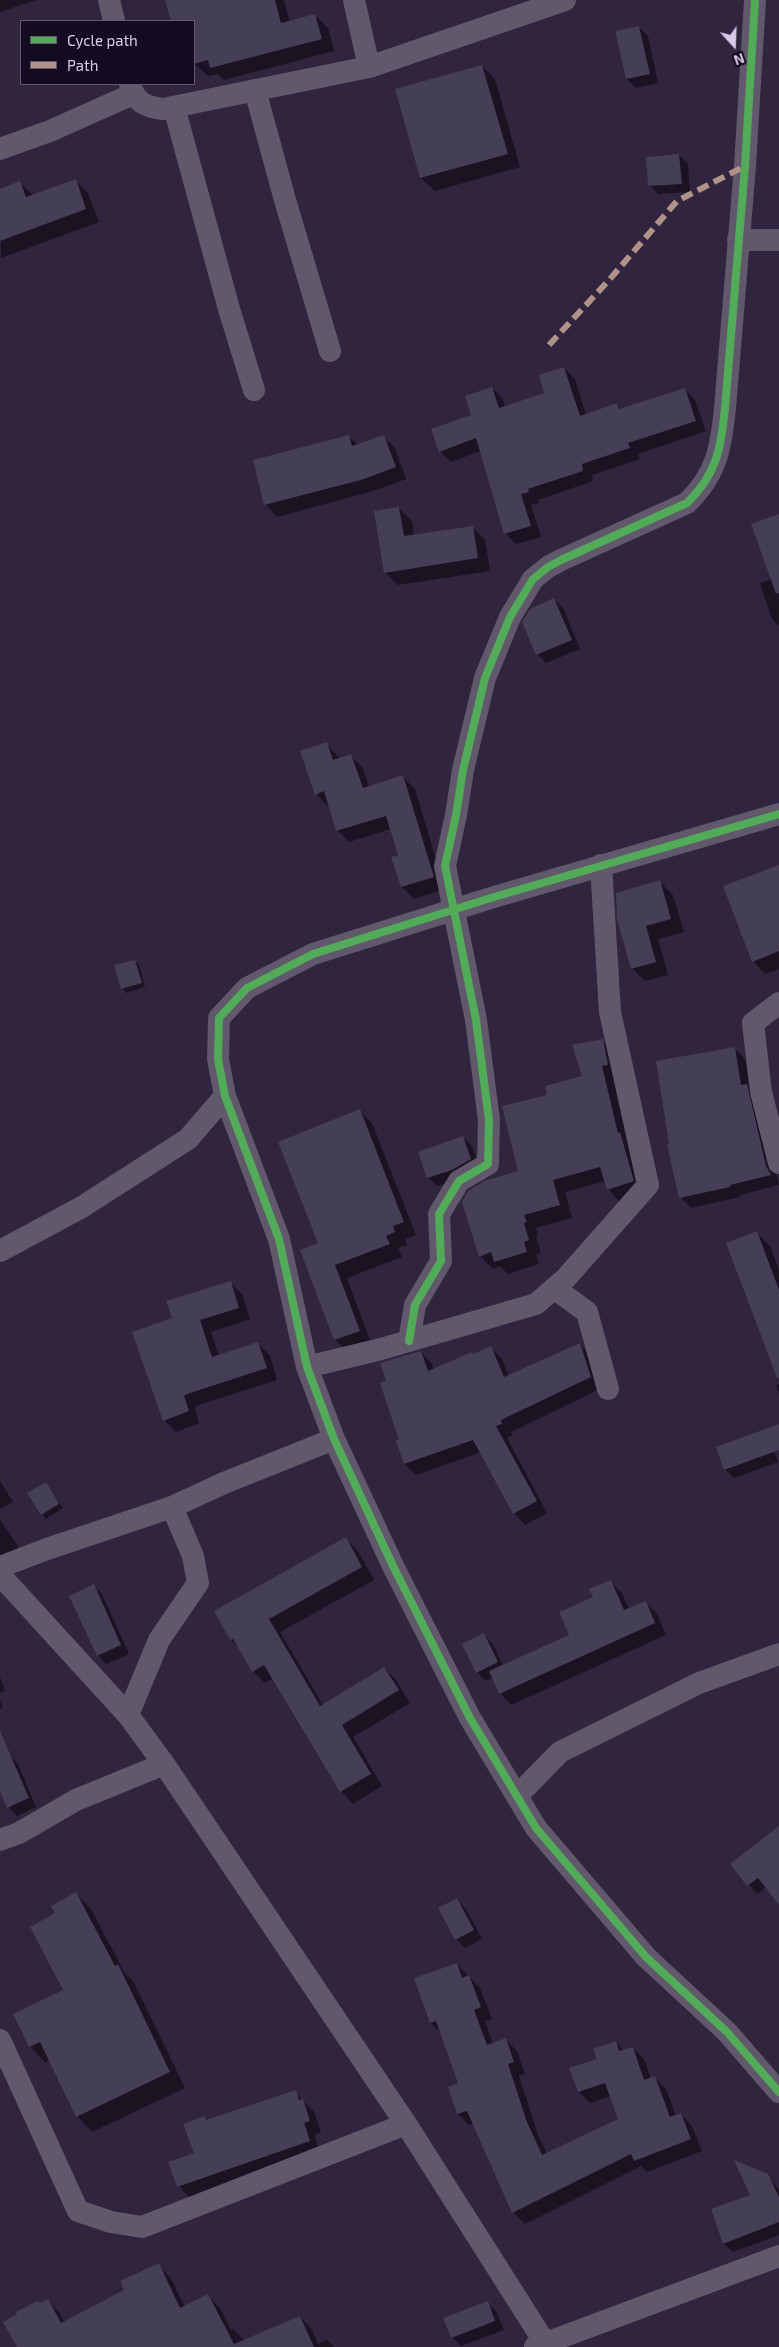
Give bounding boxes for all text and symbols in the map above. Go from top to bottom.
legend [20,20,195,85]
north arrow [709,20,759,70]
text: Cycle path [67,31,138,49]
text: N [732,50,747,69]
text: Path [67,56,98,74]

